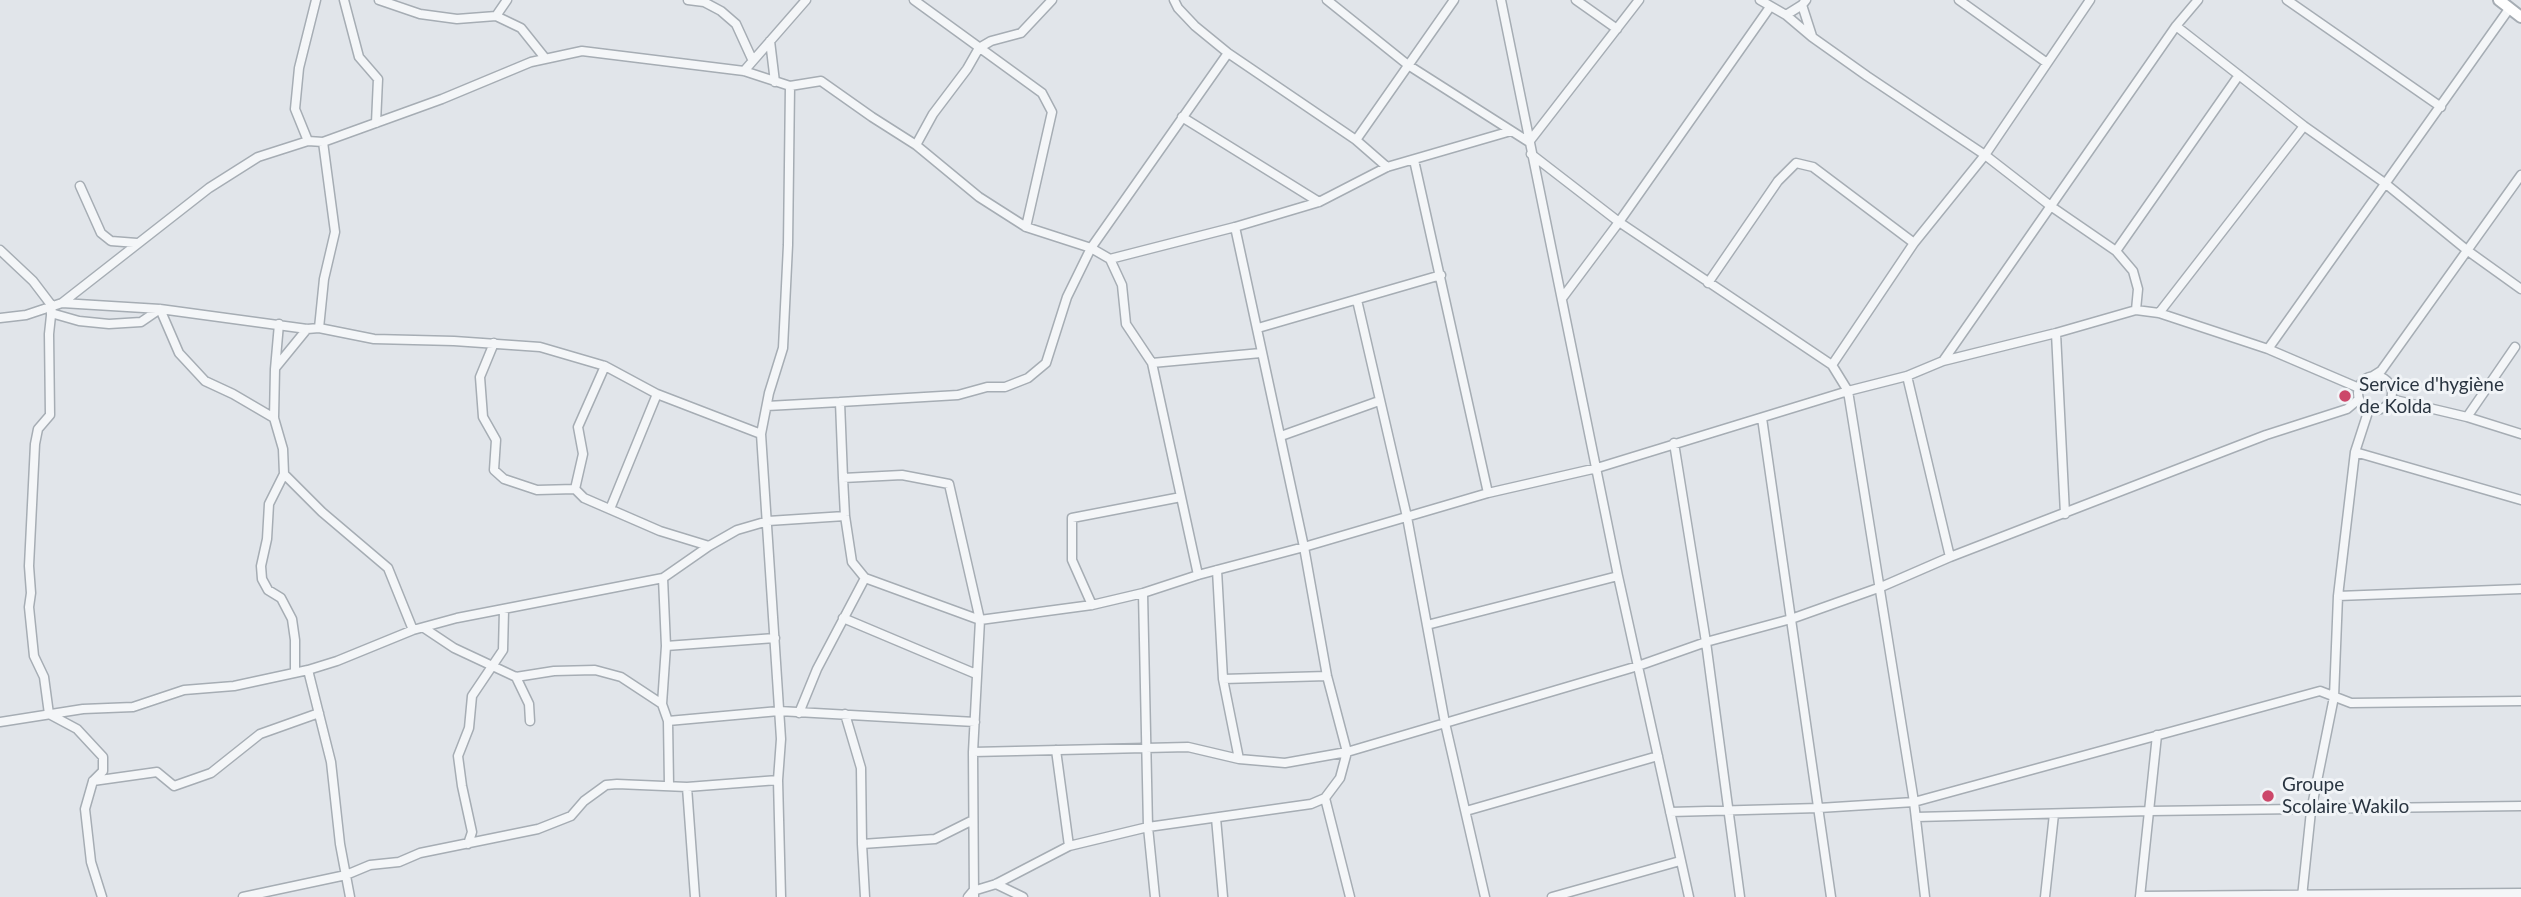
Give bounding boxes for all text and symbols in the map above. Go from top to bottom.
place label: Service d'hygiène de Kolda [2359,374,2504,418]
marker: Service d'hygiène de Kolda [2337,388,2353,404]
place label: Groupe Scolaire Wakilo [2282,774,2409,818]
marker: Groupe Scolaire Wakilo [2260,788,2276,804]

